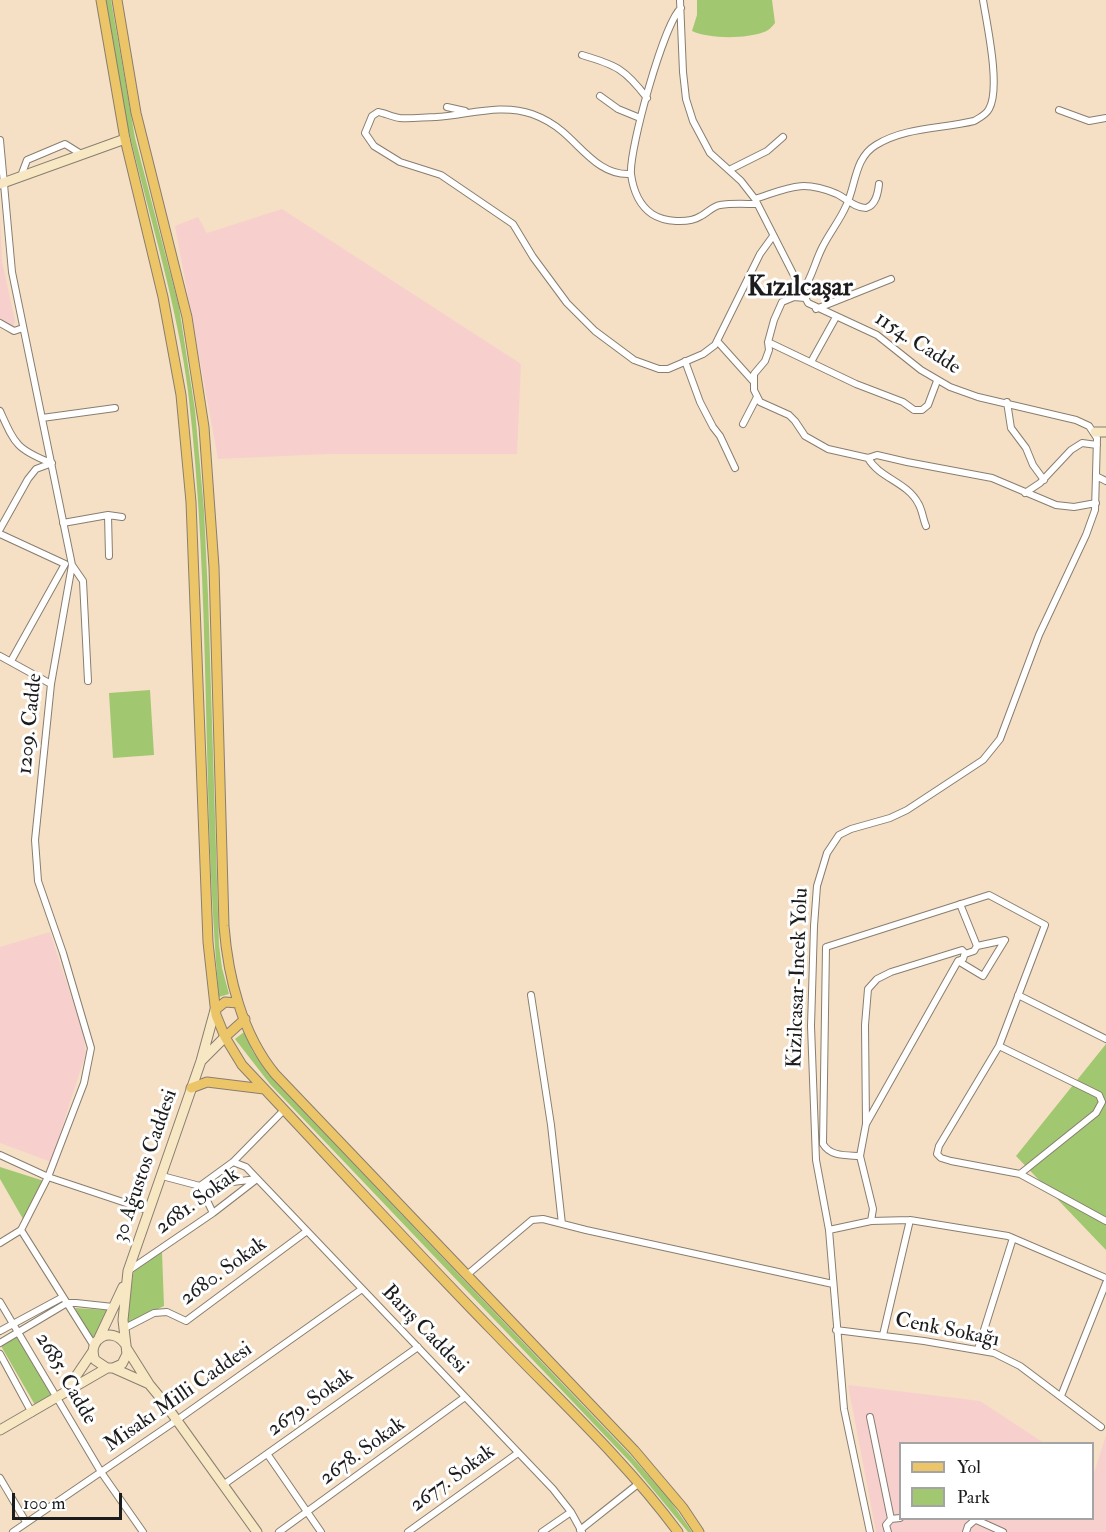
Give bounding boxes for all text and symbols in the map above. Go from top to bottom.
district label: Kızılcaşar [747,273,853,305]
street label: 1154. Cadde [869,307,965,381]
street label: 1209. Cadde [13,672,49,776]
street label: Kizilcasar-Incek Yolu [783,887,815,1069]
street label: 30 Ağustos Caddesi [108,1086,184,1246]
street label: 2681. Sokak [151,1163,245,1241]
street label: 2680. Sokak [176,1232,272,1312]
street label: Barış Caddesi [375,1280,473,1380]
street label: Cenk Sokağı [893,1309,1001,1353]
street label: 2685. Cadde [29,1329,101,1429]
street label: Misakı Milli Caddesi [100,1338,258,1458]
street label: 2679. Sokak [263,1363,359,1443]
street label: 2678. Sokak [315,1413,411,1491]
street label: 2677. Sokak [406,1440,500,1518]
legend [899,1442,1094,1520]
text: Yol [957,1456,981,1479]
scale bar [15,1481,124,1519]
text: Park [957,1486,990,1509]
text: 100 m [23,1492,66,1515]

